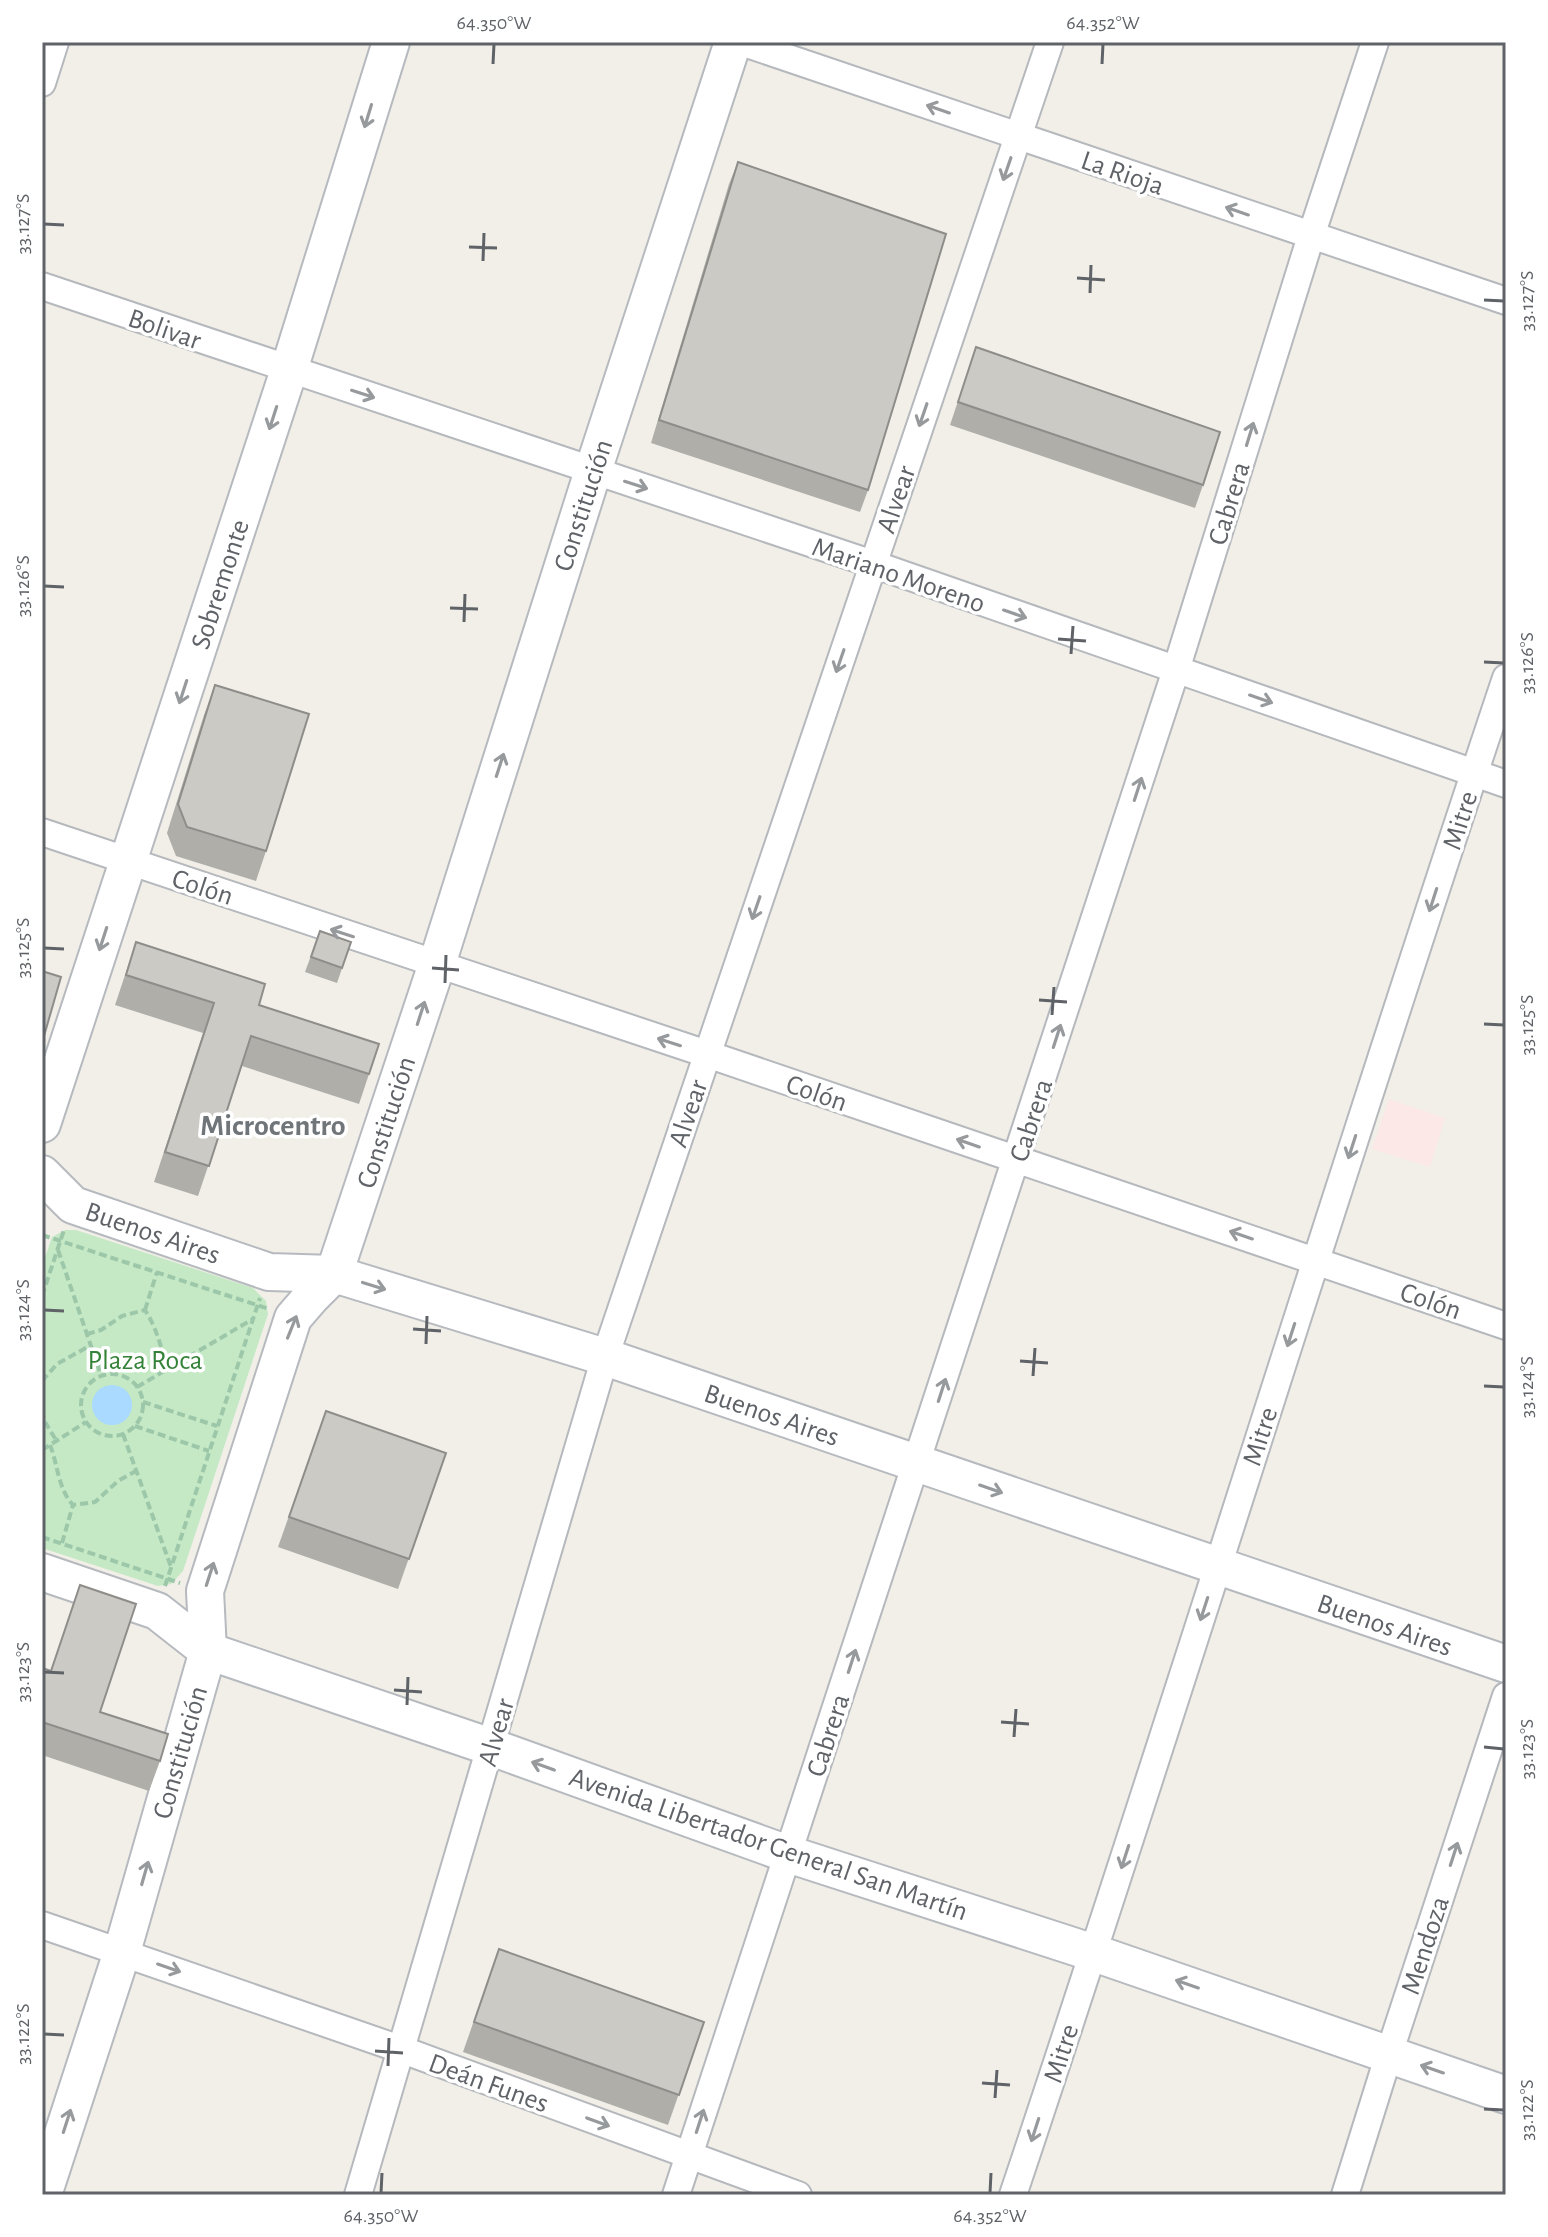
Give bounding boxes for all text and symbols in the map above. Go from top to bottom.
text: 64.350°W [457,13,532,33]
text: 64.352°W [1066,13,1140,33]
one-way arrow [926,101,951,116]
one-way arrow [360,103,375,129]
street label: La Rioja [1077,147,1167,201]
one-way arrow [998,156,1013,181]
text: 33.127°S [13,194,33,254]
one-way arrow [1226,203,1250,217]
text: 33.127°S [1517,271,1537,331]
street label: Bolivar [124,304,204,355]
one-way arrow [350,388,375,403]
one-way arrow [915,402,930,427]
one-way arrow [265,405,280,430]
one-way arrow [1243,422,1258,448]
street label: Constitución [549,436,618,575]
street label: Cabrera [1204,459,1256,548]
street label: Alvear [872,462,921,537]
one-way arrow [623,479,648,494]
street label: Sobremonte [187,516,255,653]
street label: Mariano Moreno [808,533,988,619]
text: 33.126°S [13,555,33,617]
one-way arrow [1002,607,1027,622]
text: 33.126°S [1517,632,1537,694]
one-way arrow [831,649,846,674]
one-way arrow [175,679,190,704]
one-way arrow [1248,693,1273,708]
one-way arrow [493,753,508,779]
one-way arrow [1131,777,1146,802]
street label: Mitre [1438,788,1483,853]
street label: Colón [168,865,236,911]
one-way arrow [1424,887,1439,912]
one-way arrow [748,895,763,920]
text: 33.125°S [13,918,33,978]
one-way arrow [330,924,355,939]
one-way arrow [94,926,109,951]
text: 33.125°S [1517,995,1537,1055]
one-way arrow [415,1001,429,1026]
one-way arrow [1050,1024,1065,1050]
one-way arrow [657,1033,682,1048]
street label: Constitución [352,1053,421,1192]
street label: Colón [782,1070,850,1117]
street label: Alvear [664,1076,713,1151]
street label: Cabrera [1005,1076,1058,1165]
district label: Microcentro [200,1111,346,1141]
one-way arrow [956,1135,981,1150]
one-way arrow [1343,1135,1358,1160]
street label: Buenos Aires [81,1198,223,1270]
one-way arrow [1229,1227,1254,1242]
street label: Colón [1396,1278,1464,1325]
text: 33.124°S [13,1279,33,1341]
one-way arrow [361,1279,387,1294]
one-way arrow [285,1315,300,1340]
one-way arrow [1283,1322,1298,1347]
park label: Plaza Roca [87,1347,203,1375]
text: 33.124°S [1517,1356,1537,1418]
one-way arrow [935,1378,950,1403]
street label: Buenos Aires [700,1380,842,1452]
street label: Mitre [1238,1404,1283,1469]
one-way arrow [978,1483,1003,1498]
one-way arrow [204,1562,219,1587]
street label: Buenos Aires [1313,1590,1455,1662]
one-way arrow [1196,1596,1210,1621]
text: 33.123°S [13,1642,33,1702]
one-way arrow [845,1649,860,1674]
street label: Constitución [149,1683,213,1822]
street label: Cabrera [802,1691,855,1780]
street label: Alvear [474,1695,520,1770]
text: 33.123°S [1517,1719,1537,1779]
one-way arrow [531,1757,556,1772]
street label: Avenida Libertador General San Martín [566,1763,971,1926]
one-way arrow [1448,1842,1463,1867]
one-way arrow [1117,1843,1132,1869]
one-way arrow [138,1860,153,1886]
street label: Mendoza [1397,1893,1455,1998]
one-way arrow [156,1962,181,1977]
one-way arrow [1174,1976,1199,1991]
text: 33.122°S [13,2003,33,2065]
street label: Mitre [1039,2021,1084,2086]
street label: Deán Funes [425,2049,552,2118]
one-way arrow [1420,2061,1445,2076]
text: 33.122°S [1517,2079,1537,2141]
one-way arrow [60,2108,75,2134]
one-way arrow [694,2109,709,2134]
one-way arrow [585,2116,610,2131]
one-way arrow [1026,2117,1041,2142]
text: 64.350°W [344,2206,419,2226]
text: 64.352°W [953,2206,1027,2226]

